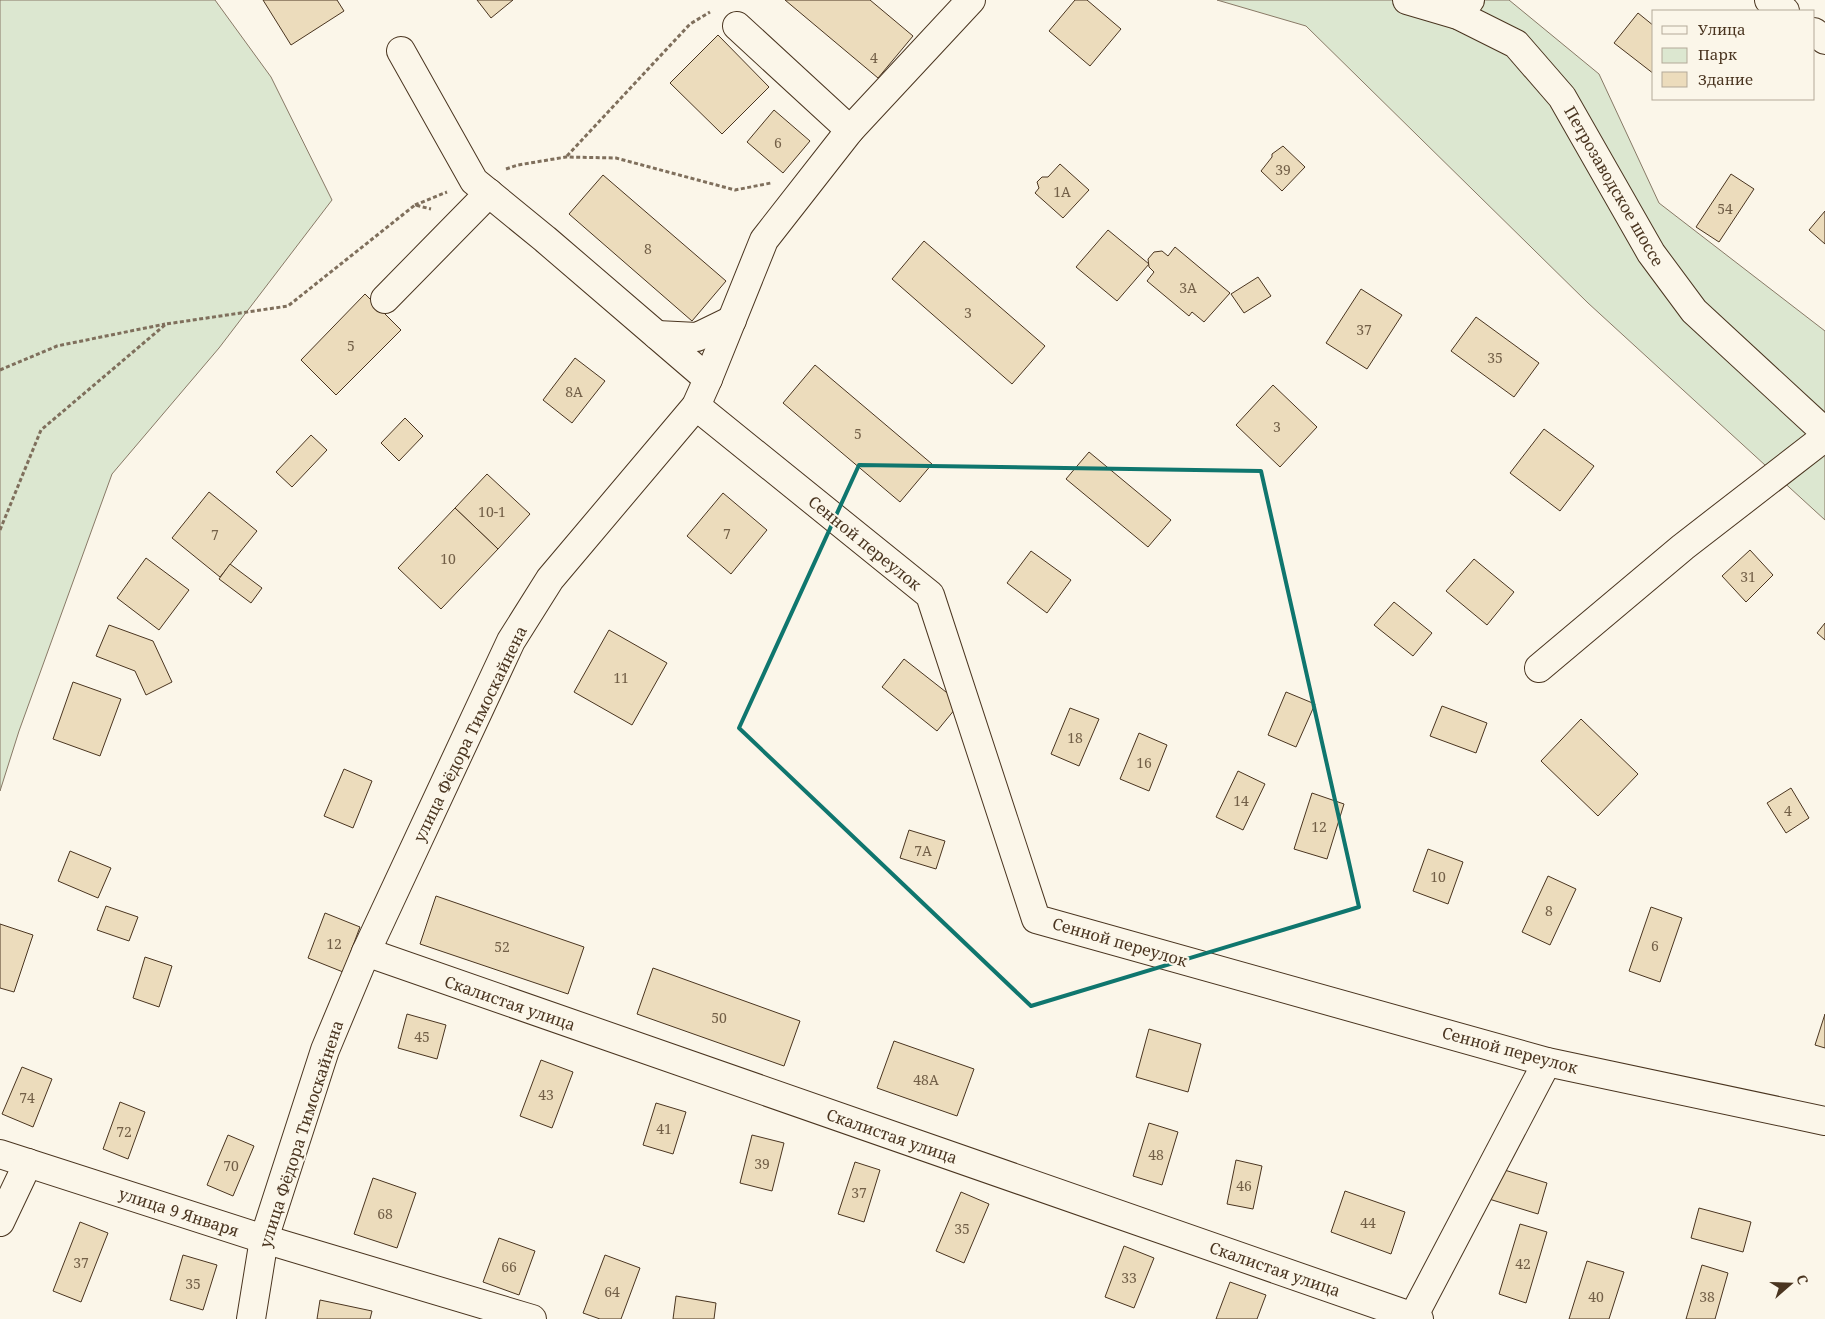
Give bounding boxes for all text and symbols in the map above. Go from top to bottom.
legend [1652,10,1815,100]
text: Улица [1698,19,1746,39]
text: Парк [1698,44,1737,64]
house number: 4 [870,48,878,67]
text: Здание [1698,69,1753,89]
street label: Петрозаводское шоссе [1559,102,1669,270]
house number: 6 [774,133,782,152]
house number: 39 [1275,160,1291,179]
house number: 1А [1053,182,1071,201]
house number: 54 [1717,199,1733,218]
house number: 8 [644,239,652,258]
house number: 3А [1179,278,1197,297]
house number: 3 [964,303,972,322]
house number: 37 [1356,320,1372,339]
house number: 5 [347,336,355,355]
house number: 35 [1487,348,1503,367]
house number: 8А [565,382,583,401]
house number: 3 [1273,417,1281,436]
house number: 5 [854,424,862,443]
street label: Сенной переулок [804,491,927,596]
house number: 10-1 [478,502,506,521]
house number: 7 [723,524,731,543]
house number: 7 [211,525,219,544]
house number: 10 [440,549,456,568]
house number: 31 [1740,567,1756,586]
street label: улица Фёдора Тимоскайнена [408,622,532,846]
house number: 11 [613,668,629,687]
house number: 18 [1067,728,1083,747]
house number: 16 [1136,753,1152,772]
house number: 14 [1233,791,1249,810]
house number: 4 [1784,801,1792,820]
house number: 12 [1311,817,1327,836]
house number: 7А [914,841,932,860]
house number: 10 [1430,867,1446,886]
house number: 8 [1545,901,1553,920]
street label: Сенной переулок [1050,912,1191,972]
house number: 12 [326,934,342,953]
house number: 6 [1651,936,1659,955]
house number: 52 [494,937,510,956]
street label: Скалистая улица [442,970,578,1036]
house number: 50 [711,1008,727,1027]
street label: улица Фёдора Тимоскайнена [254,1017,348,1251]
street label: Сенной переулок [1440,1021,1581,1079]
house number: 45 [414,1027,430,1046]
house number: 48А [913,1070,939,1089]
house number: 43 [538,1085,554,1104]
house number: 74 [19,1088,35,1107]
street label: Скалистая улица [824,1103,960,1169]
house number: 41 [656,1119,672,1138]
house number: 72 [116,1122,132,1141]
house number: 48 [1148,1145,1164,1164]
house number: 39 [754,1154,770,1173]
house number: 70 [223,1156,239,1175]
house number: 46 [1236,1176,1252,1195]
street label: улица 9 Января [116,1182,242,1242]
house number: 37 [851,1183,867,1202]
house number: 68 [377,1204,393,1223]
house number: 44 [1360,1213,1376,1232]
house number: 35 [954,1219,970,1238]
street label: Скалистая улица [1207,1236,1343,1302]
house number: 37 [73,1253,89,1272]
house number: 42 [1515,1254,1531,1273]
house number: 66 [501,1257,517,1276]
north arrow [1765,1259,1815,1309]
house number: 33 [1121,1268,1137,1287]
text: С [1792,1272,1813,1287]
house number: 35 [185,1274,201,1293]
house number: 64 [604,1282,620,1301]
house number: 40 [1588,1287,1604,1306]
house number: 38 [1699,1287,1715,1306]

